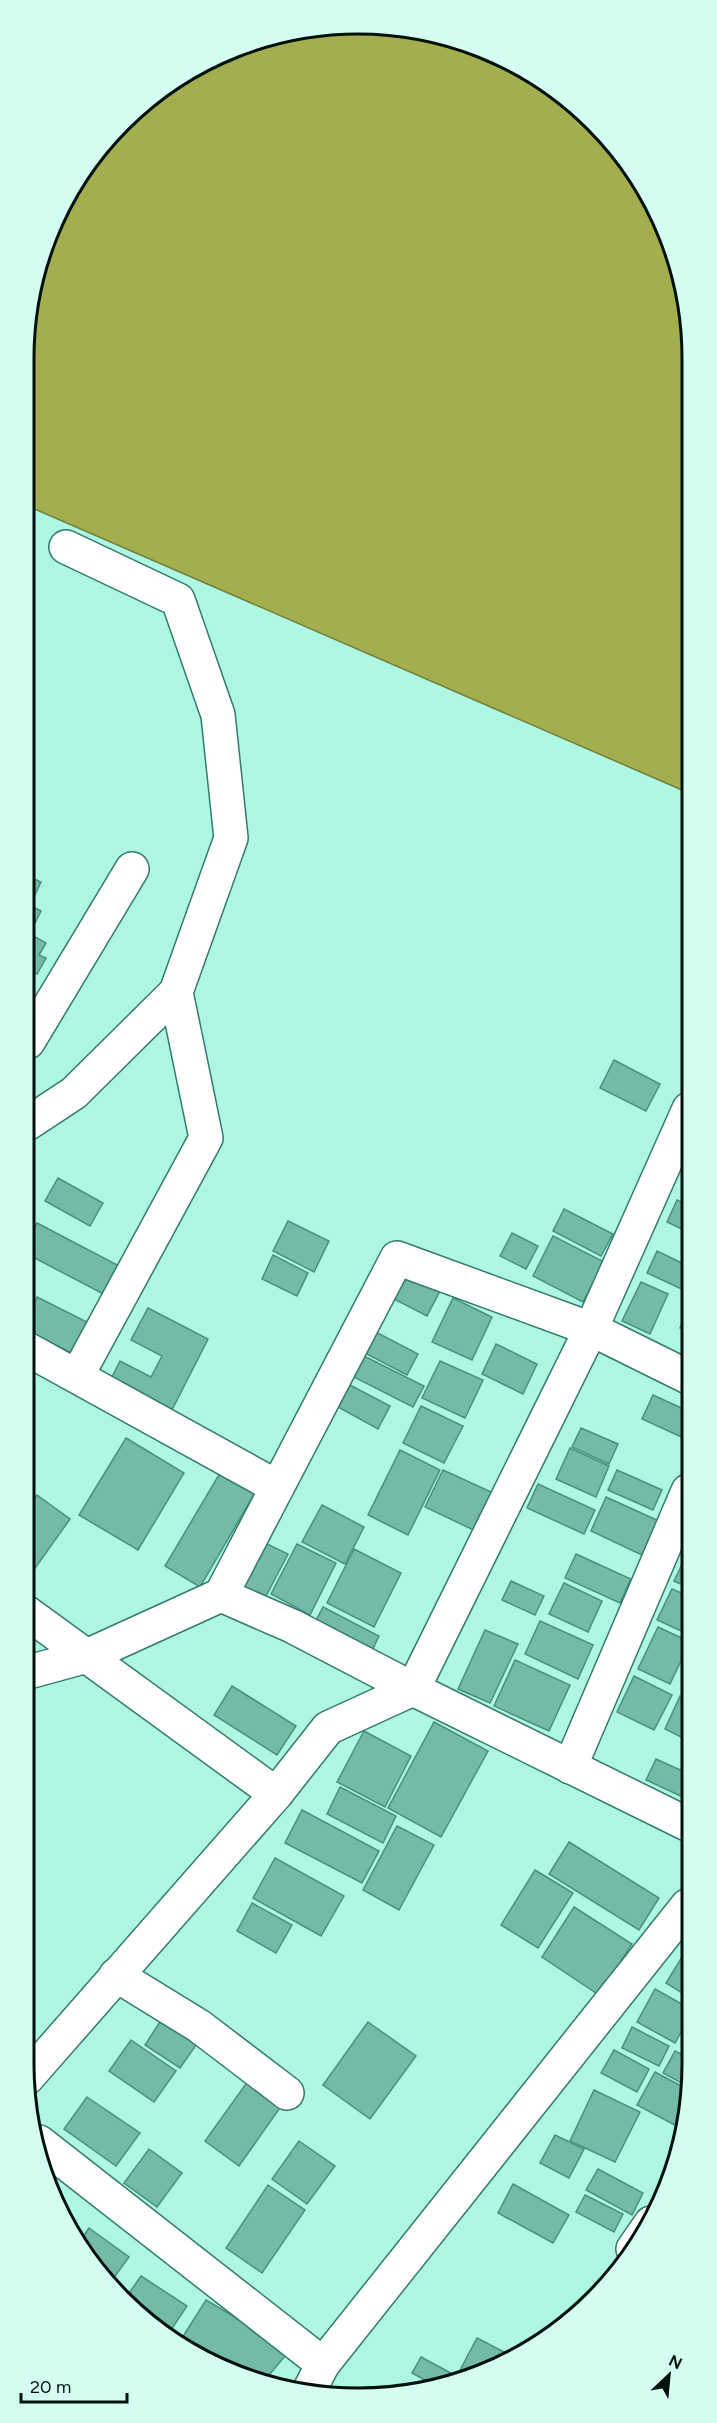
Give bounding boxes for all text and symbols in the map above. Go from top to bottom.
north arrow [639,2345,699,2405]
text: N [666,2351,685,2373]
scale bar [21,2366,128,2404]
text: 20 m [30,2376,71,2398]

